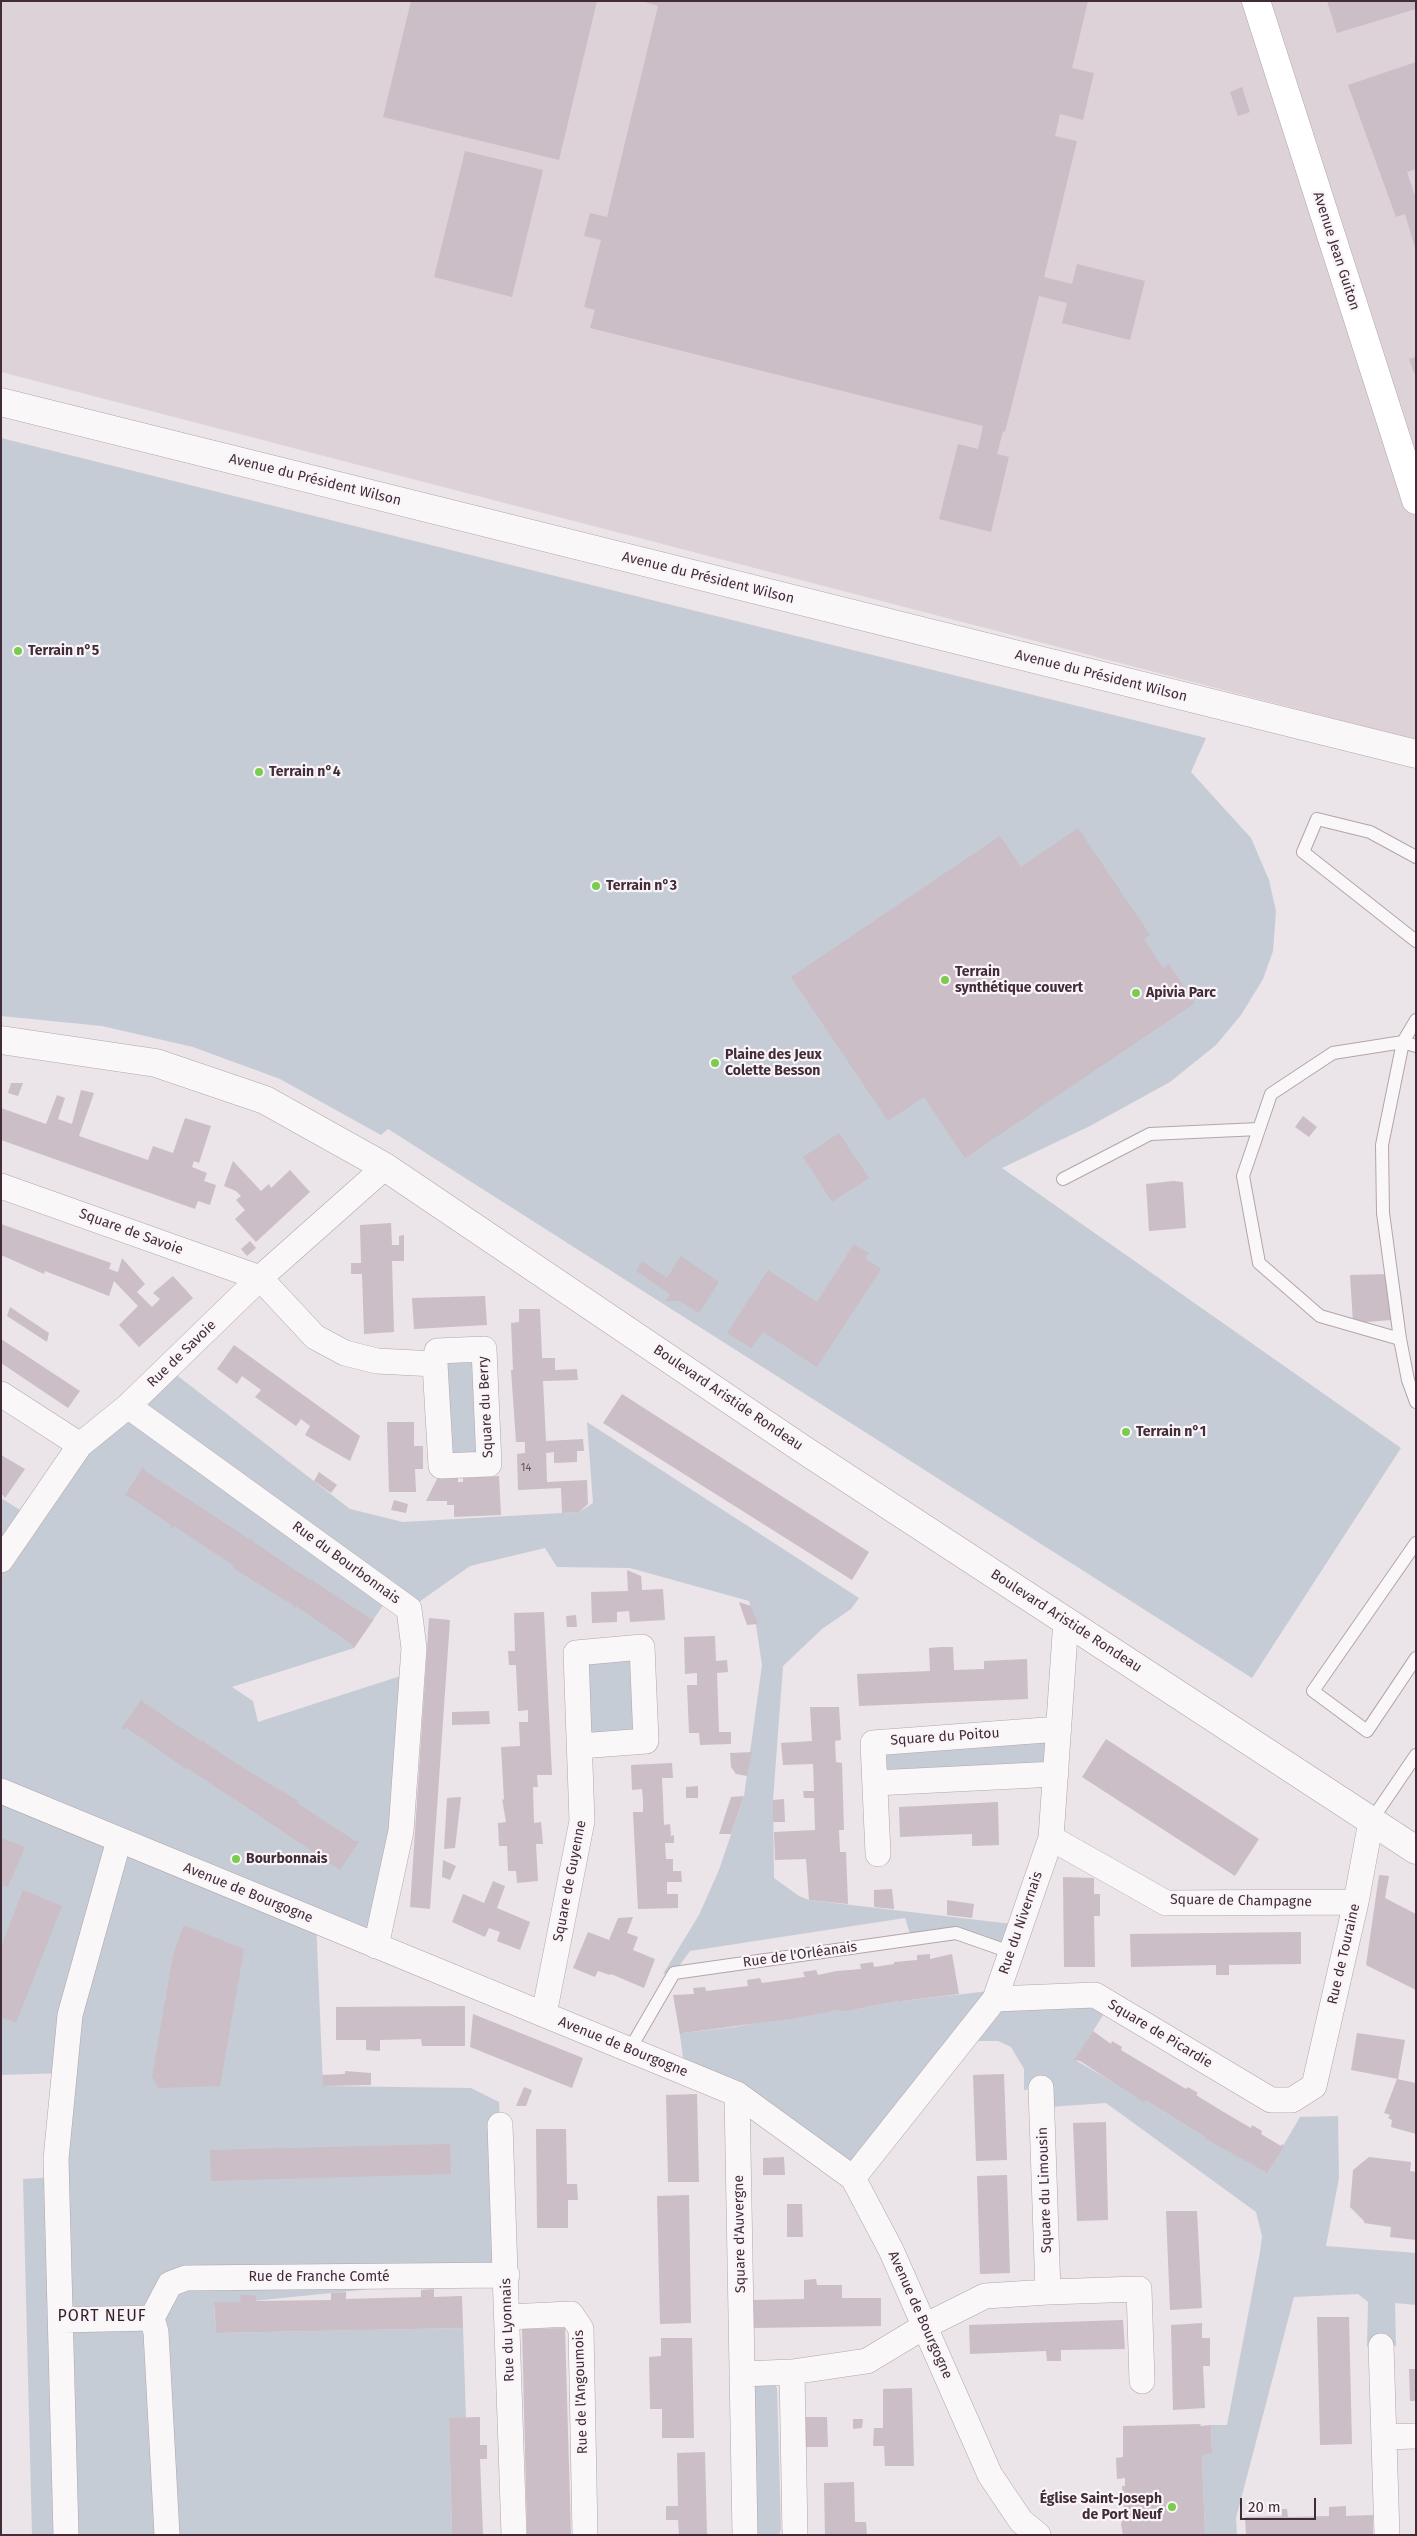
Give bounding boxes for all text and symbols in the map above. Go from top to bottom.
street label: Avenue Jean Guiton [1309,190,1363,312]
street label: Avenue du Président Wilson [227,450,403,510]
street label: Avenue du Président Wilson [620,548,796,608]
place label: Terrain n°5 [28,643,99,659]
marker: Terrain n°5 [12,645,24,657]
street label: Avenue du Président Wilson [1013,646,1189,706]
place label: Terrain n°4 [269,764,341,780]
marker: Terrain n°4 [253,766,265,778]
place label: Terrain n°3 [606,878,677,894]
marker: Terrain n°3 [590,880,602,892]
place label: Terrain synthétique couvert [955,964,1083,996]
marker: Terrain synthétique couvert [939,974,951,986]
place label: Apivia Parc [1146,985,1216,1001]
marker: Apivia Parc [1130,987,1142,999]
place label: Plaine des Jeux Colette Besson [725,1047,822,1080]
marker: Plaine des Jeux Colette Besson [709,1057,721,1069]
street label: Square de Savoie [77,1205,185,1259]
street label: Rue de Savoie [144,1317,220,1391]
street label: Boulevard Aristide Rondeau [650,1342,806,1454]
street label: Square du Berry [475,1356,497,1458]
place label: Terrain n°1 [1136,1424,1206,1440]
marker: Terrain n°1 [1120,1426,1132,1438]
house number: 14 [521,1461,531,1475]
street label: Rue du Bourbonnais [289,1518,403,1608]
street label: Boulevard Aristide Rondeau [987,1566,1145,1676]
street label: Square du Poitou [890,1725,1000,1749]
street label: Square de Guyenne [550,1819,590,1943]
place label: Bourbonnais [246,1851,328,1867]
marker: Bourbonnais [230,1853,242,1865]
street label: Avenue de Bourgogne [181,1859,315,1927]
street label: Rue du Nivernais [995,1869,1047,1977]
street label: Square de Champagne [1170,1891,1312,1911]
street label: Rue de Touraine [1324,1902,1364,2006]
street label: Rue de l'Orléanais [742,1939,858,1971]
street label: Square de Picardie [1105,1996,1215,2072]
street label: Avenue de Bourgogne [556,2013,690,2081]
street label: Square du Limousin [1034,2127,1056,2253]
street label: Square d'Auvergne [731,2175,749,2293]
street label: Avenue de Bourgogne [884,2248,956,2382]
street label: Rue de Franche Comté [248,2269,390,2285]
street label: Rue du Lyonnais [498,2278,518,2382]
district label: PORT NEUF [56,2307,148,2327]
street label: Rue de l'Angoumois [570,2330,592,2454]
scale bar [1242,2488,1318,2520]
place label: Église Saint-Joseph de Port Neuf [1040,2491,1162,2524]
text: 20 m [1248,2498,1281,2516]
marker: Église Saint-Joseph de Port Neuf [1166,2501,1178,2513]

